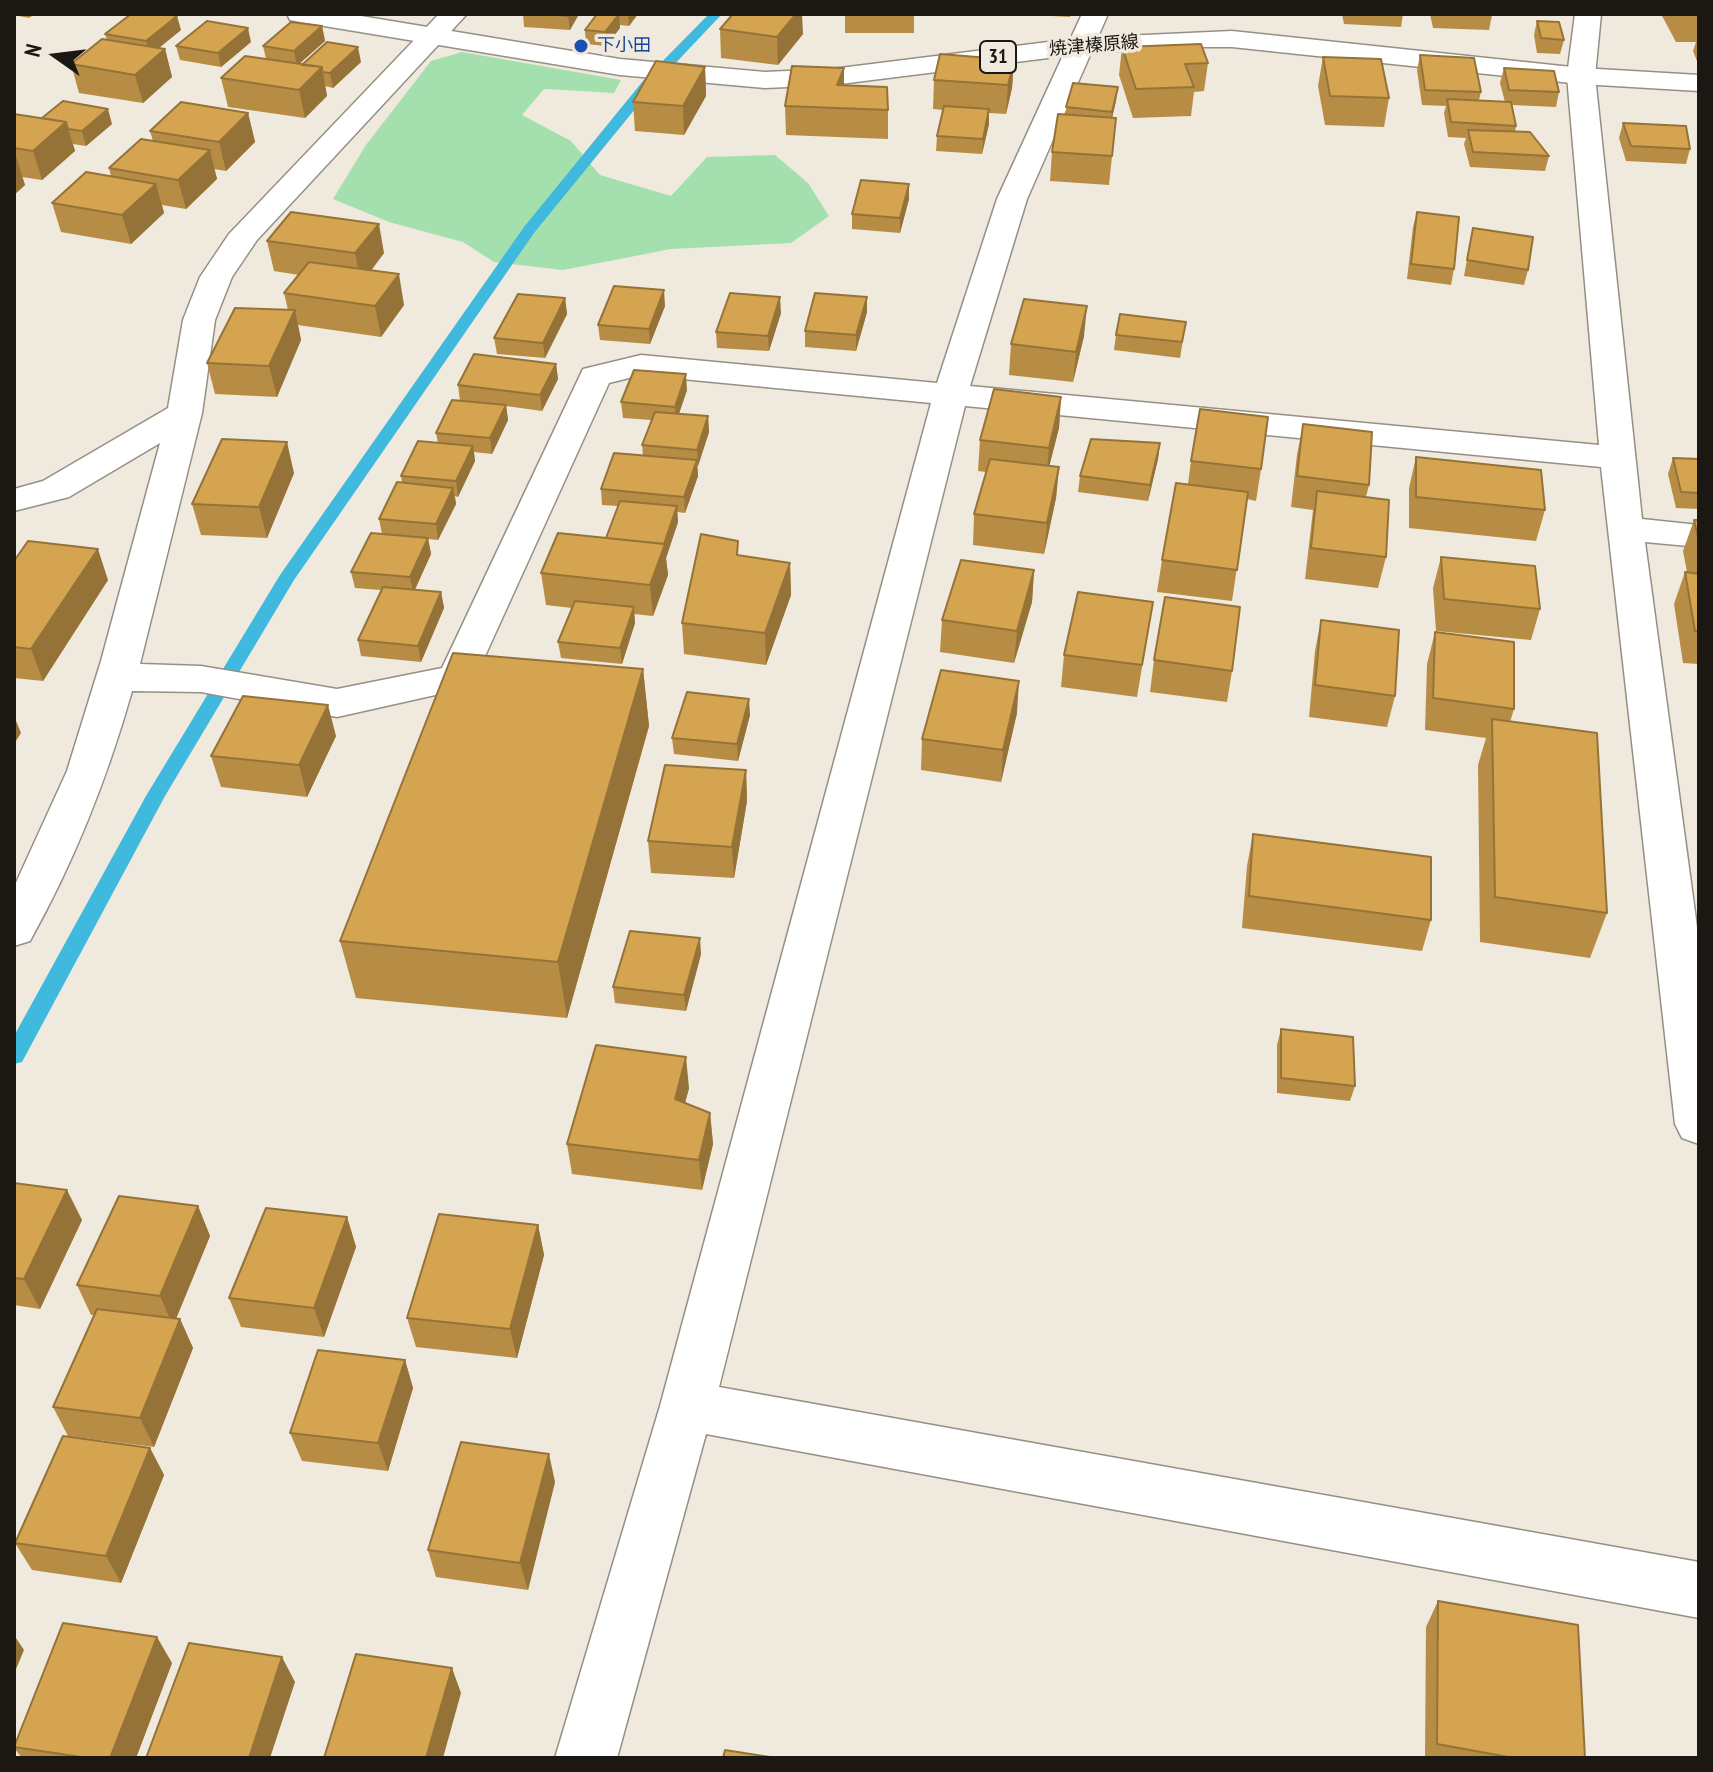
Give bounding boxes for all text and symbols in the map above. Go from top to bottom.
north arrow [16,16,96,96]
street label: 焼津榛原線 [1048,31,1140,61]
place label: 下小田 [597,35,651,57]
marker: 下小田 [572,37,590,55]
text: N [18,41,48,59]
road number: 31 [980,41,1016,73]

